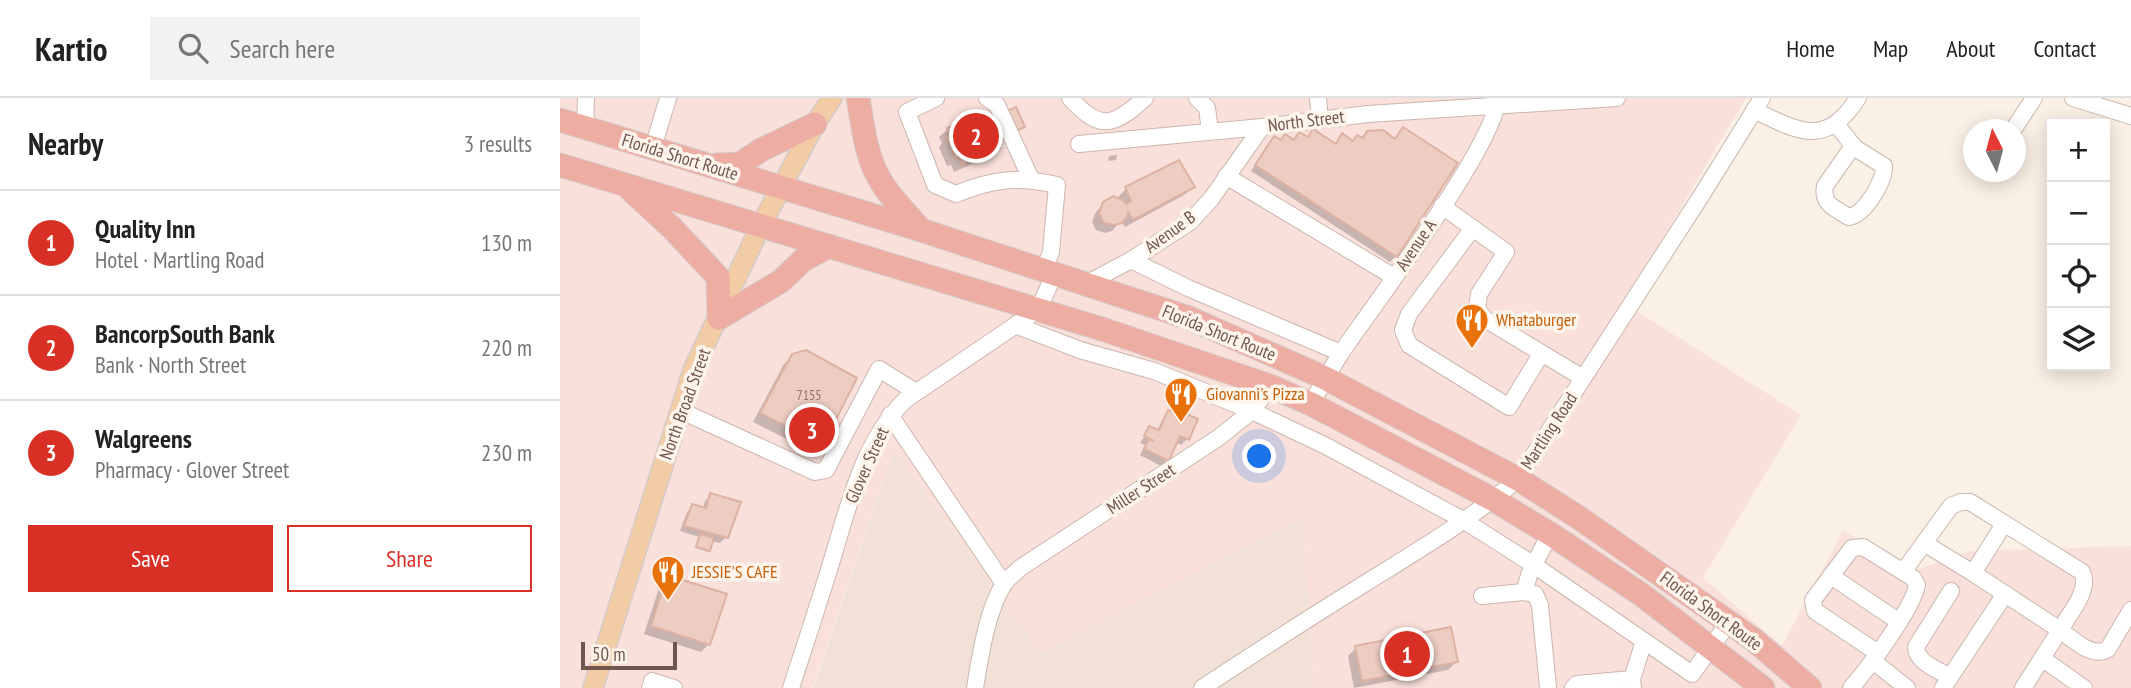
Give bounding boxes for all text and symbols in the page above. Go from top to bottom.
search box [150,17,640,80]
text: Kartio [35,27,108,70]
icon: search [174,29,212,67]
text: Search here [230,32,335,65]
text: Home [1786,33,1835,64]
text: Map [1873,33,1908,64]
text: About [1946,33,1995,64]
text: Contact [2033,33,2096,64]
street label: North Street [1266,104,1345,137]
pin: 2 [953,110,999,162]
north arrow [1963,119,2026,182]
map controls [2047,119,2110,371]
button: + [2047,119,2110,182]
text: Nearby [28,124,103,163]
street label: Florida Short Route [619,128,741,185]
text: 3 results [464,129,532,158]
button: − [2047,182,2110,245]
street label: Avenue B [1140,205,1200,258]
text: Quality Inn [95,212,195,245]
street label: Avenue A [1390,214,1441,275]
text: 1 [46,228,57,257]
text: 130 m [481,228,532,257]
text: Hotel · Martling Road [95,245,264,274]
button: locate [2047,245,2110,308]
street label: Florida Short Route [1159,299,1279,366]
restaurant icon: Whataburger [1453,301,1491,350]
place label: Whataburger [1496,308,1576,331]
button: layers [2047,308,2110,371]
text: BancorpSouth Bank [95,317,275,350]
text: 2 [46,333,57,362]
text: 220 m [481,333,532,362]
street label: North Broad Street [654,345,715,463]
text: Bank · North Street [95,350,246,379]
restaurant icon: Giovanni's Pizza [1162,375,1200,424]
place label: Giovanni's Pizza [1206,382,1305,405]
house number: 7155 [796,386,822,404]
street label: Martling Road [1515,388,1582,474]
pin: 3 [789,404,835,456]
text: Walgreens [95,422,192,455]
street label: Glover Street [840,423,894,507]
text: 3 [46,438,57,467]
text: 230 m [481,438,532,467]
your location [1242,439,1276,473]
text: Pharmacy · Glover Street [95,455,289,484]
street label: Miller Street [1102,458,1179,519]
button: Save [28,525,273,592]
button: Share [287,525,532,592]
restaurant icon: JESSIE'S CAFE [649,553,687,602]
place label: JESSIE'S CAFE [691,560,778,583]
street label: Florida Short Route [1656,566,1767,655]
pin: 1 [1384,628,1430,680]
scale bar [581,639,677,671]
text: 50 m [592,642,626,666]

